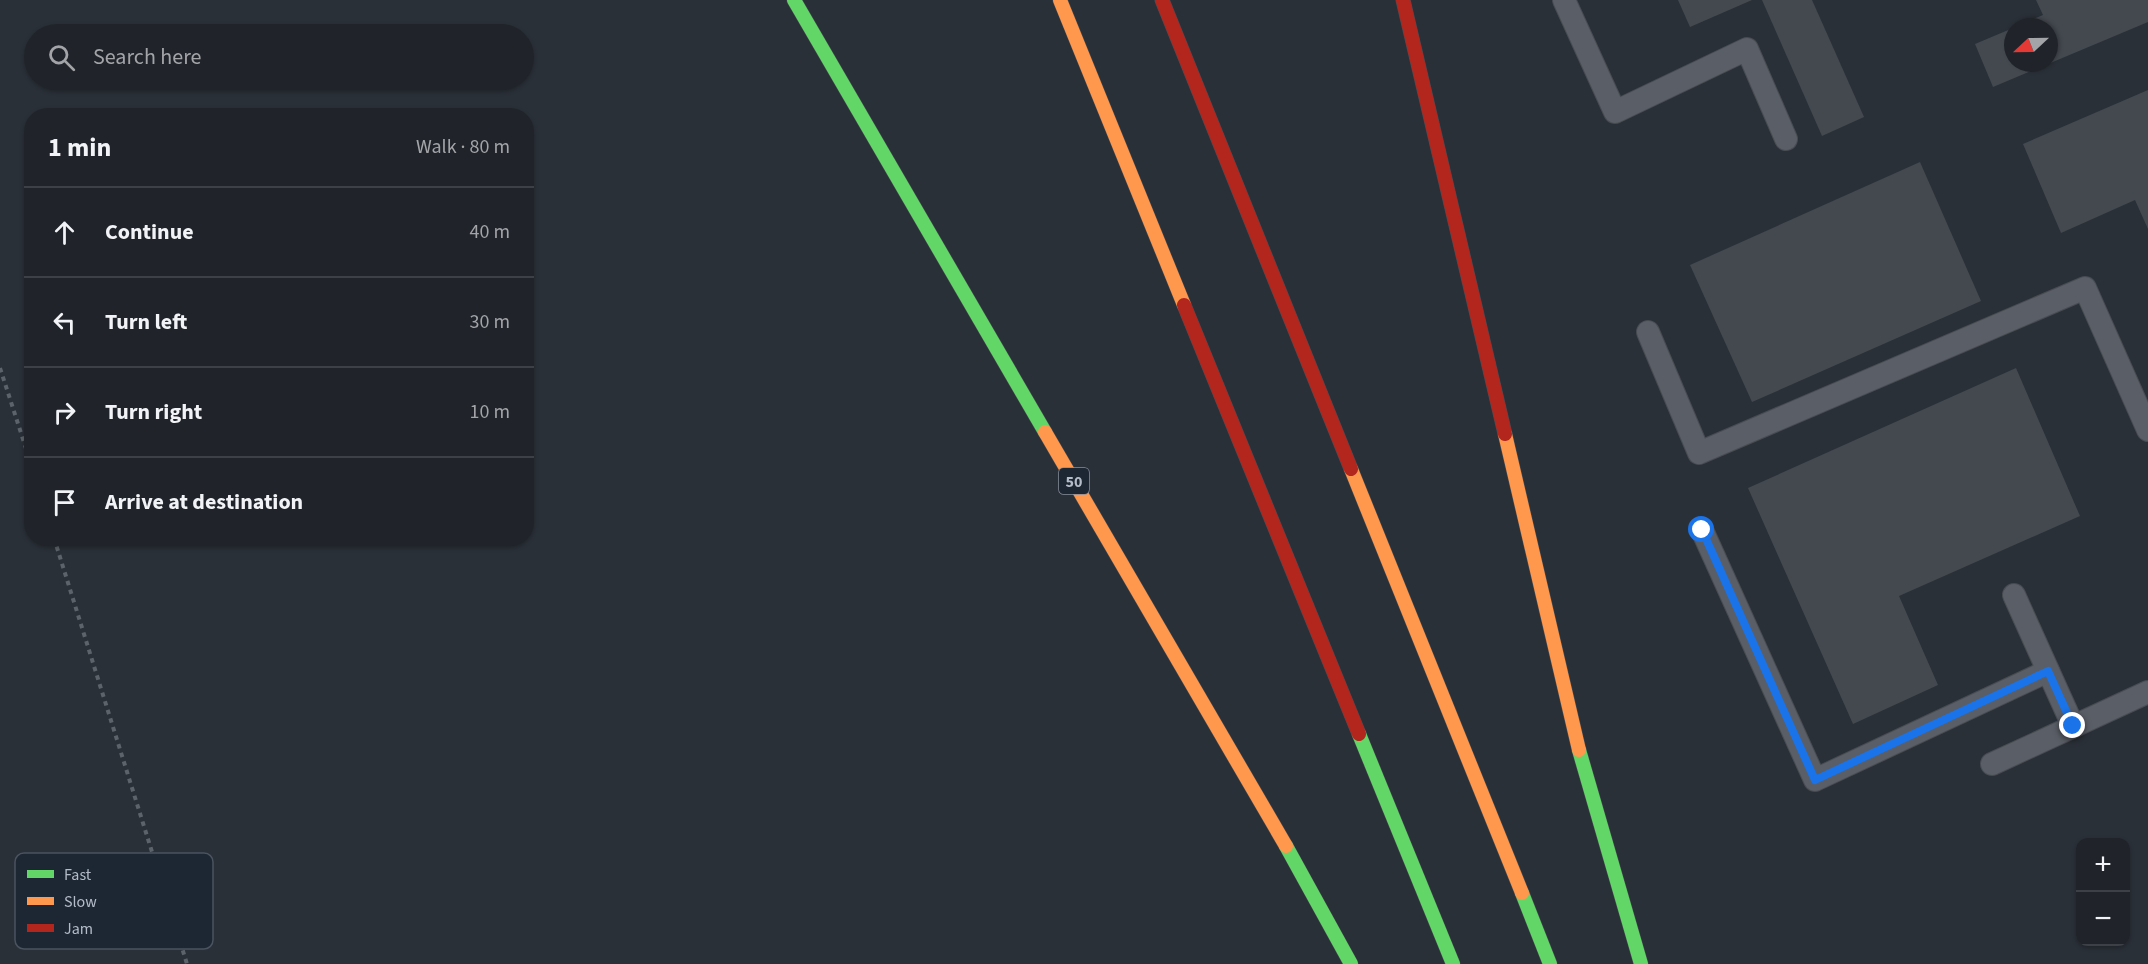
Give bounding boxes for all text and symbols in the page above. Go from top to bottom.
north arrow [2004,18,2058,72]
search box [24,24,534,90]
icon: search [45,41,78,74]
text: Search here [93,41,201,73]
text: 1 min [48,129,111,166]
text: Walk · 80 m [416,133,510,161]
icon: ahead [48,216,81,249]
text: Continue [105,216,194,248]
text: 40 m [470,218,510,246]
icon: left [48,306,81,339]
text: Turn left [105,306,187,338]
text: 30 m [470,308,510,336]
icon: right [48,396,81,429]
text: Turn right [105,396,202,428]
text: 10 m [470,398,510,426]
road number: 50 [1059,468,1089,494]
icon: arrive [48,486,81,519]
text: Arrive at destination [105,486,303,518]
route start [1688,516,1714,542]
route end [2059,712,2085,738]
map controls [2076,838,2130,946]
button: + [2076,838,2130,892]
legend [15,853,213,949]
text: Fast [64,864,92,886]
text: Slow [64,891,97,913]
button: − [2076,892,2130,946]
text: Jam [64,918,93,940]

